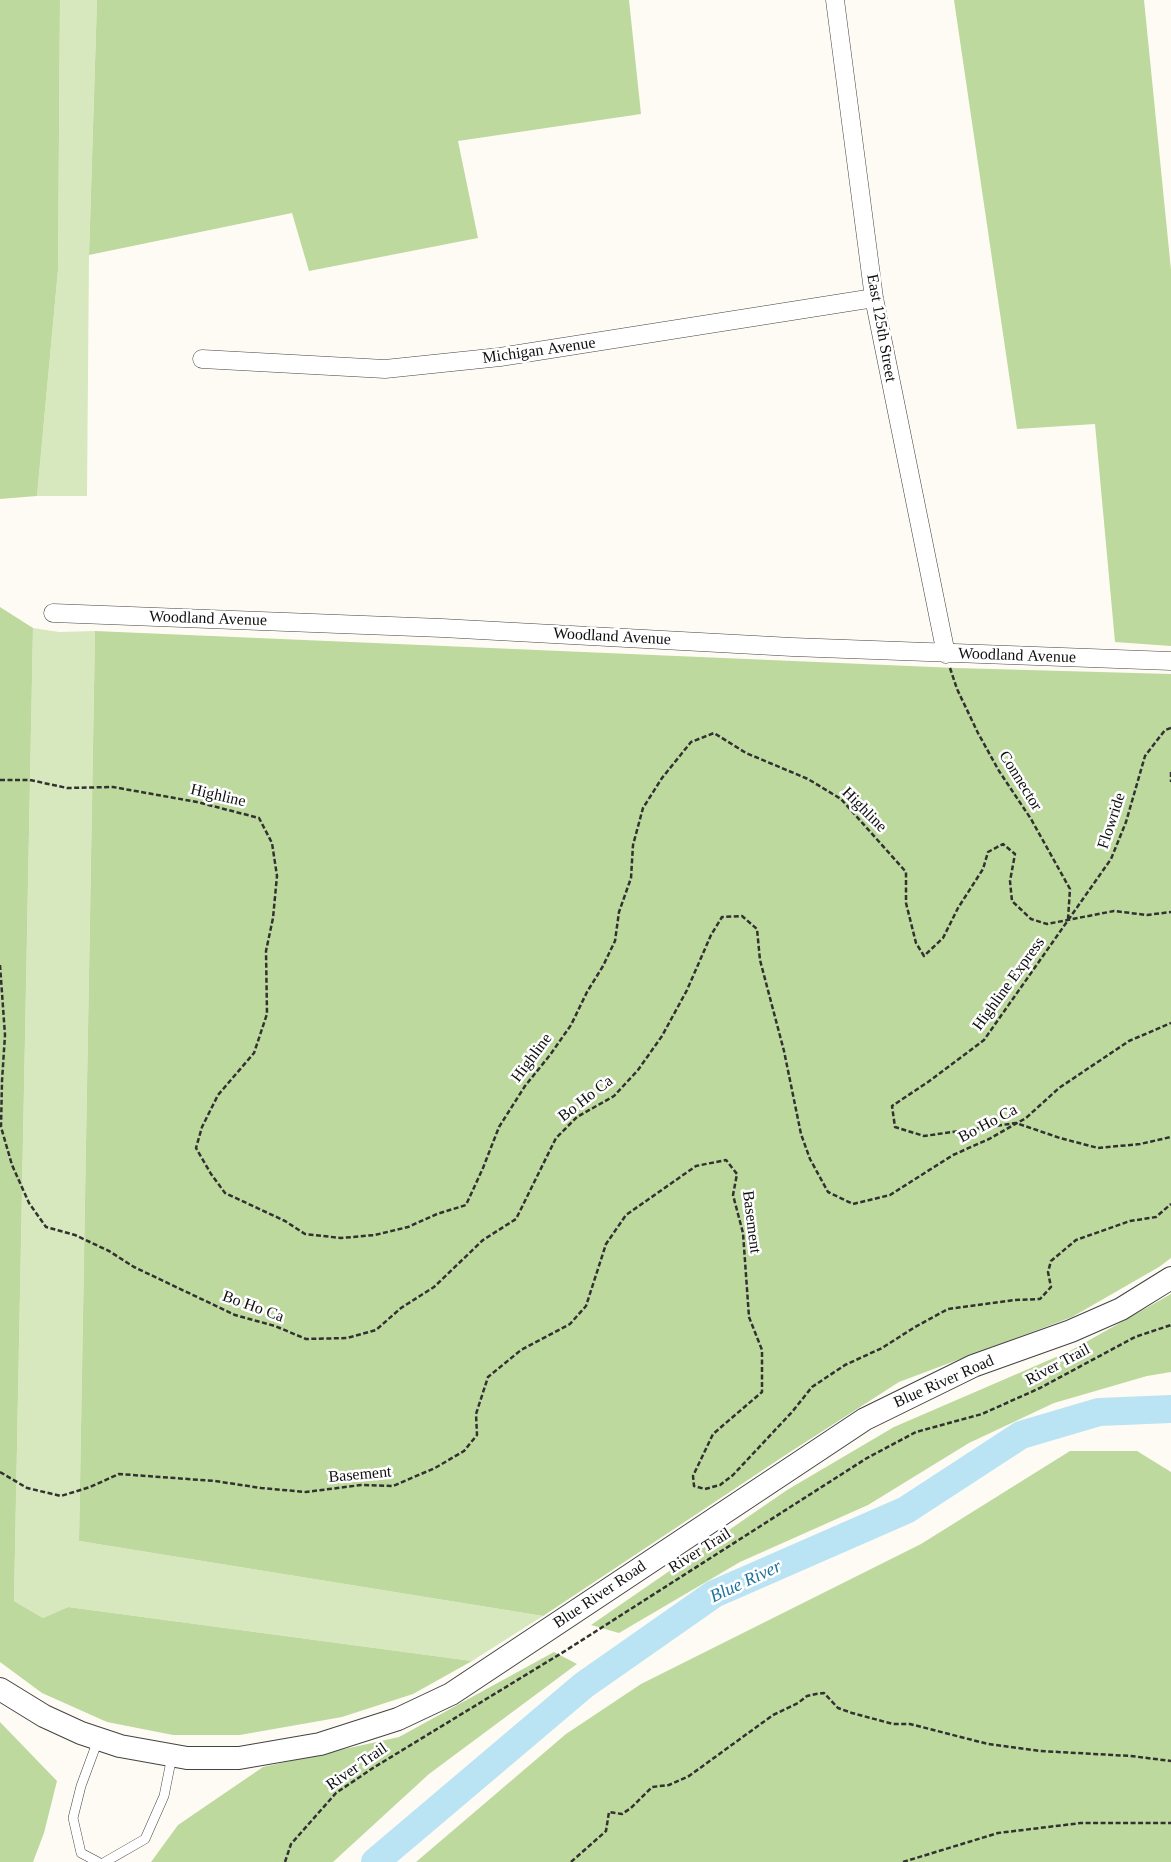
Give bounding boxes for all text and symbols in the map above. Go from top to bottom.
street label: East 125th Street [862,273,900,383]
street label: Michigan Avenue [481,334,597,368]
street label: Woodland Avenue [149,607,267,631]
street label: Woodland Avenue [553,624,671,650]
street label: Woodland Avenue [958,644,1076,668]
street label: Connector [994,748,1046,814]
street label: Highline [189,780,247,812]
street label: Highline [837,783,891,837]
street label: Flowride [1094,791,1130,851]
street label: Highline Express [969,934,1049,1034]
street label: Highline [507,1030,557,1086]
street label: Bo Ho Ca [555,1072,617,1126]
street label: Bo Ho Ca [955,1101,1021,1147]
street label: Basement [738,1190,764,1254]
street label: Bo Ho Ca [220,1287,286,1327]
street label: River Trail [1023,1340,1093,1390]
street label: Blue River Road [891,1351,997,1413]
street label: Basement [328,1463,392,1487]
street label: River Trail [665,1524,735,1578]
water label: Blue River [707,1556,785,1608]
street label: Blue River Road [550,1557,650,1633]
street label: River Trail [323,1739,391,1795]

